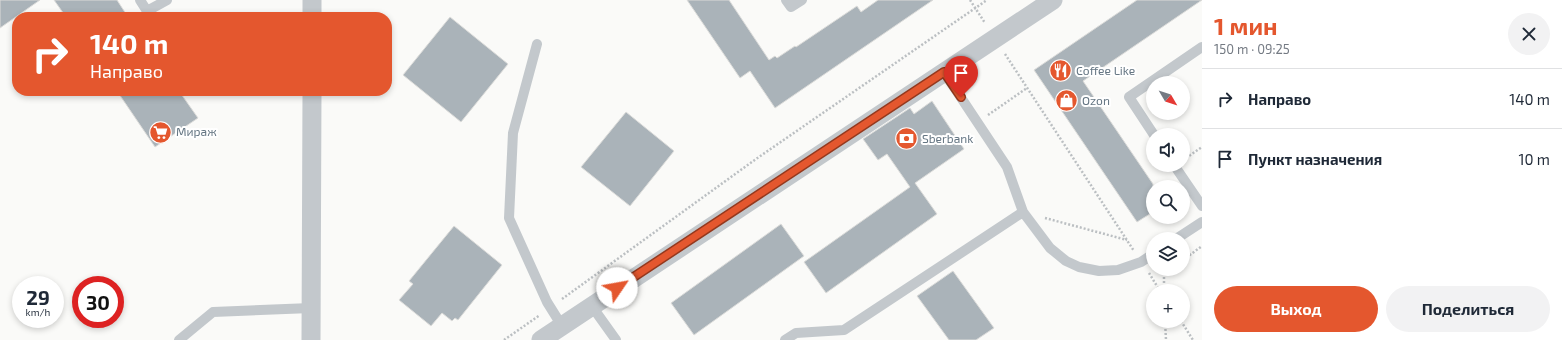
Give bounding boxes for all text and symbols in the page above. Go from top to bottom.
text: 1 мин [1214,11,1278,40]
button: close [1508,13,1550,55]
text: 140 m [90,26,168,60]
icon: right [24,28,76,80]
text: 150 m · 09:25 [1214,41,1290,57]
pin [944,56,978,97]
restaurant icon: Coffee Like [1047,58,1073,84]
text: Направо [90,60,163,82]
icon: arrive [950,62,972,84]
place label: Coffee Like [1076,63,1135,77]
north arrow [1146,76,1190,120]
map controls [1146,76,1190,328]
shop icon: Ozon [1054,88,1080,114]
icon: right [1214,88,1236,110]
text: Направо [1248,90,1311,108]
text: 140 m [1509,90,1550,108]
place label: Ozon [1082,93,1110,107]
supermarket icon: Мираж [148,119,174,145]
place label: Мираж [176,124,217,138]
bank icon: Sberbank [893,126,919,152]
button: sound [1146,128,1190,172]
place label: Sberbank [922,131,973,145]
icon: arrive [1214,148,1236,170]
text: Пункт назначения [1248,150,1382,168]
text: 10 m [1518,150,1550,168]
button: search [1146,180,1190,224]
button: layers [1146,232,1190,276]
position arrow [596,267,638,309]
speed limit sign: 30 [72,276,124,328]
button: + [1146,284,1190,328]
text: 29 [26,285,50,309]
button: Выход [1214,286,1378,332]
button: Поделиться [1386,286,1550,332]
text: km/h [26,306,50,318]

